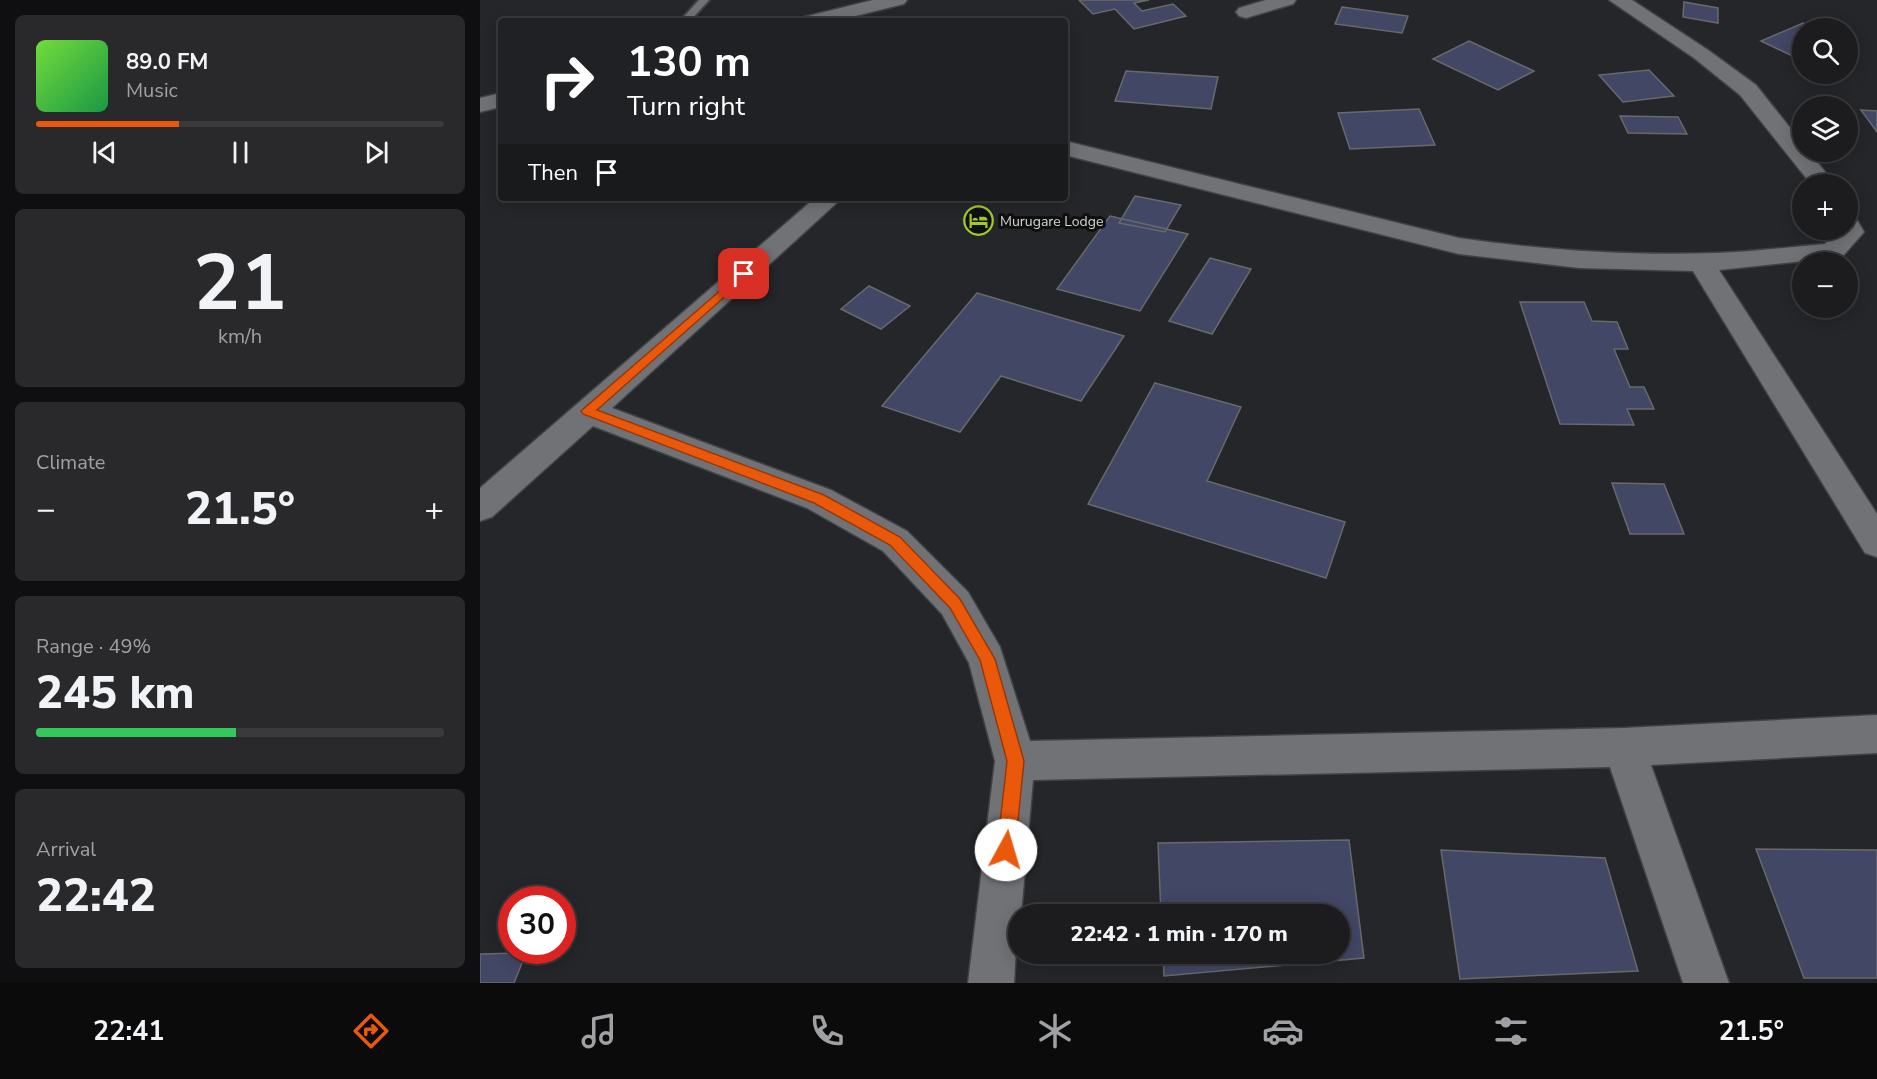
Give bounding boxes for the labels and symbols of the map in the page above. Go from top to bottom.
hotel icon: Murugare Lodge [963,205,995,237]
place label: Murugare Lodge [1000,212,1103,231]
pin [718,248,769,299]
position arrow [974,818,1038,882]
speed limit sign: 30 [498,886,576,964]

